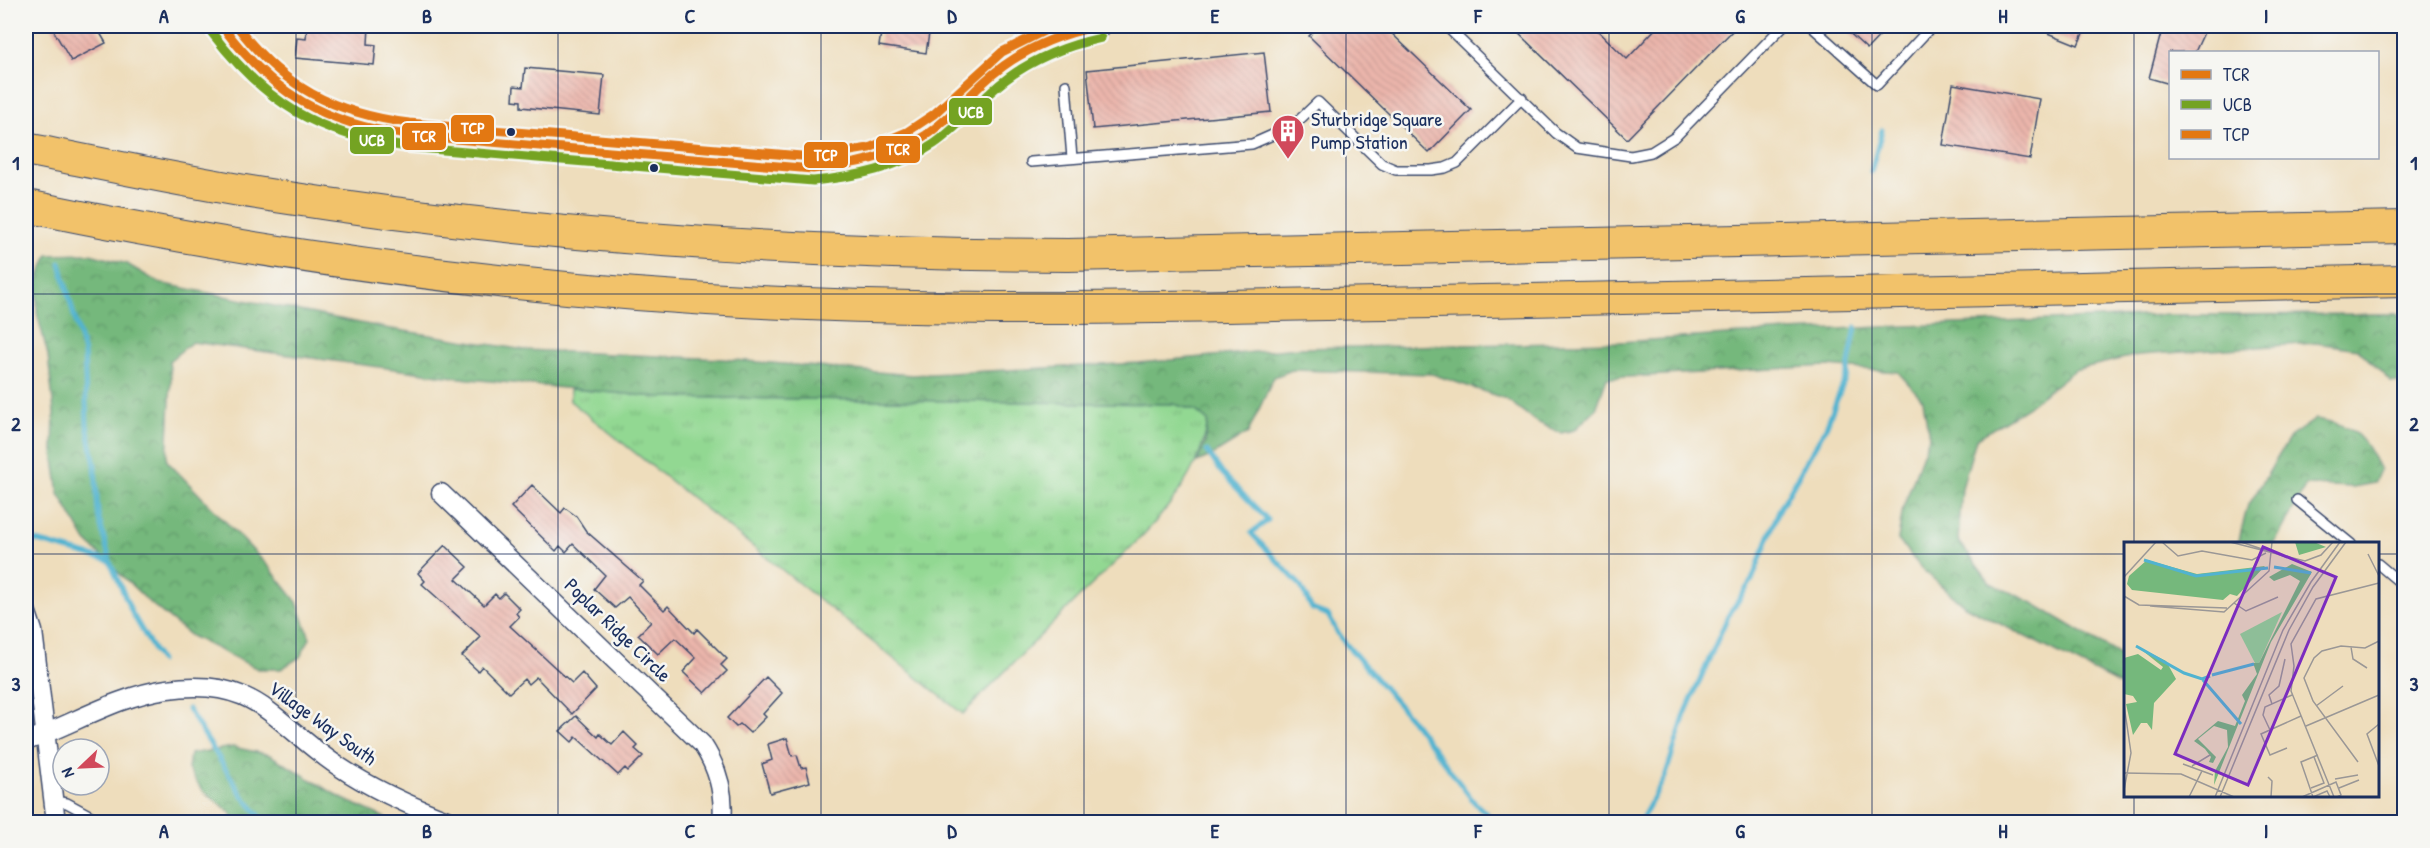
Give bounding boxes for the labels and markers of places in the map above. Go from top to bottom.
place label: Sturbridge Square Pump Station [1311,105,1442,155]
building icon: Sturbridge Square Pump Station [1270,113,1306,160]
unlabelled marker [505,126,517,138]
unlabelled marker [648,162,660,174]

